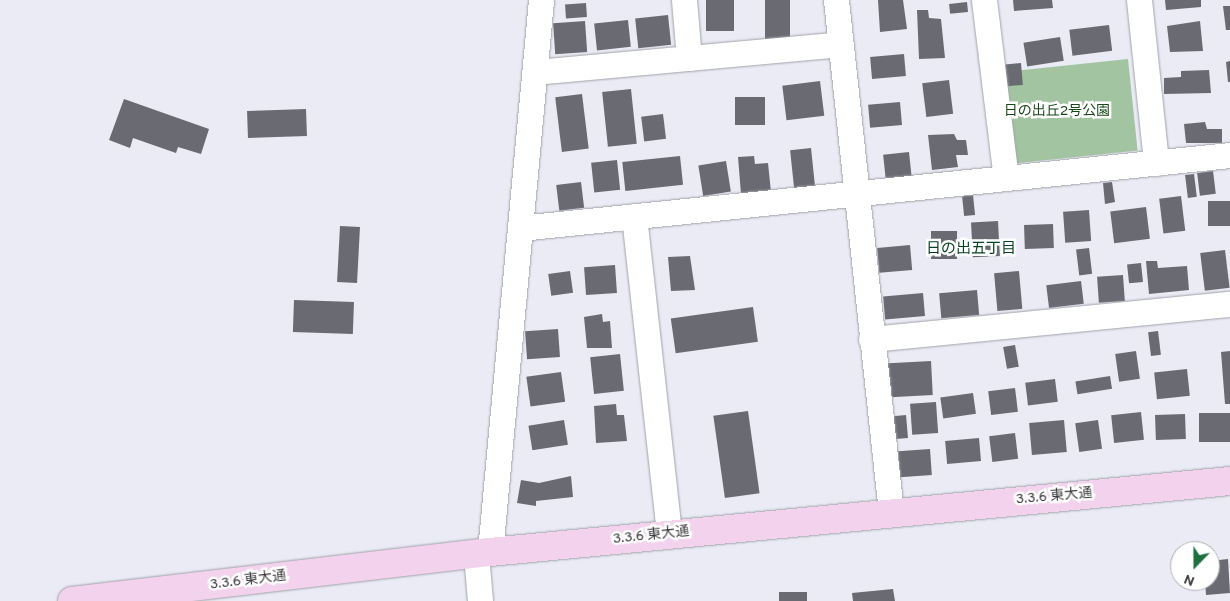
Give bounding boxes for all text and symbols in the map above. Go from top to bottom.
park label: 日の出丘2号公園 [1004,104,1110,120]
district label: 日の出五丁目 [926,241,1016,259]
street label: 3.3.6 東大通 [1015,485,1093,509]
street label: 3.3.6 東大通 [612,524,690,548]
north arrow [1170,541,1220,591]
street label: 3.3.6 東大通 [209,568,287,594]
text: N [1182,570,1197,589]

